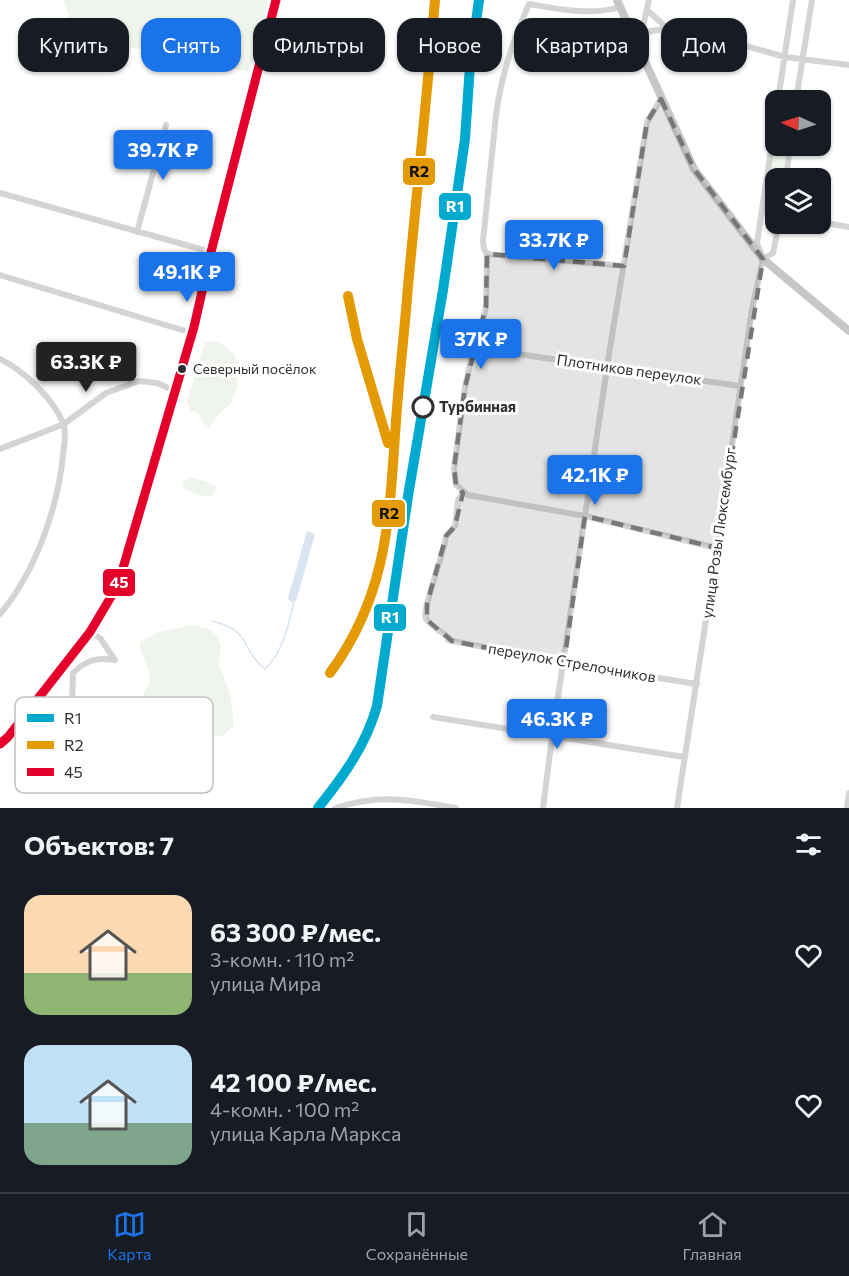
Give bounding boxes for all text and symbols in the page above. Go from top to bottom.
chip: Купить [18,18,129,72]
chip: Снять [141,18,241,72]
chip: Фильтры [253,18,385,72]
chip: Новое [397,18,502,72]
chip: Квартира [514,18,649,72]
chip: Дом [661,18,747,72]
north arrow [765,90,831,156]
map controls [765,90,831,234]
pin: 39.7K ₽ [108,130,218,181]
text: 39.7K ₽ [128,137,198,161]
line badge: R2 [402,157,436,186]
text: R2 [409,161,429,180]
button: layers [765,168,831,234]
line badge: R1 [438,192,472,221]
text: R1 [446,196,464,215]
pin: 33.7K ₽ [499,220,609,271]
text: 33.7K ₽ [519,227,589,251]
pin: 49.1K ₽ [132,252,242,303]
text: 49.1K ₽ [153,259,221,283]
pin: 37K ₽ [439,319,523,370]
text: 37K ₽ [454,326,508,350]
pin: 63.3K ₽ [31,342,141,393]
text: 63.3K ₽ [50,349,122,373]
street label: Плотников переулок [555,350,703,388]
place label: Северный посёлок [193,360,317,377]
marker: Северный посёлок [176,363,188,375]
marker: Турбинная [412,396,434,418]
place label: Турбинная [439,397,516,415]
street label: улица Розы Люксембург [697,446,739,619]
pin: 42.1K ₽ [540,455,650,506]
text: 42.1K ₽ [561,462,629,486]
line badge: R2 [371,499,406,528]
text: R2 [379,503,399,522]
line badge: 45 [102,568,136,597]
text: 45 [109,572,129,591]
line badge: R1 [373,603,407,632]
text: R1 [381,607,399,626]
street label: переулок Стрелочников [487,638,657,686]
legend [15,697,213,793]
pin: 46.3K ₽ [502,699,612,750]
text: 46.3K ₽ [521,706,593,730]
text: R1 [64,708,82,727]
text: R2 [64,735,84,754]
text: 45 [64,762,83,781]
icon: filters [792,828,825,861]
text: Объектов: 7 [24,829,174,860]
text: 63 300 ₽/мес. [210,916,381,947]
icon: home [72,919,144,991]
icon: heart [792,939,825,972]
text: 3-комн. · 110 m² [210,947,354,971]
text: улица Мира [210,971,321,995]
text: 42 100 ₽/мес. [210,1066,377,1097]
icon: home [72,1069,144,1141]
icon: heart [792,1089,825,1122]
text: 4-комн. · 100 m² [210,1097,359,1121]
text: улица Карла Маркса [210,1121,401,1145]
tab: Карта [107,1208,151,1263]
tab: Сохранённые [366,1208,468,1263]
tab: Главная [682,1208,742,1263]

